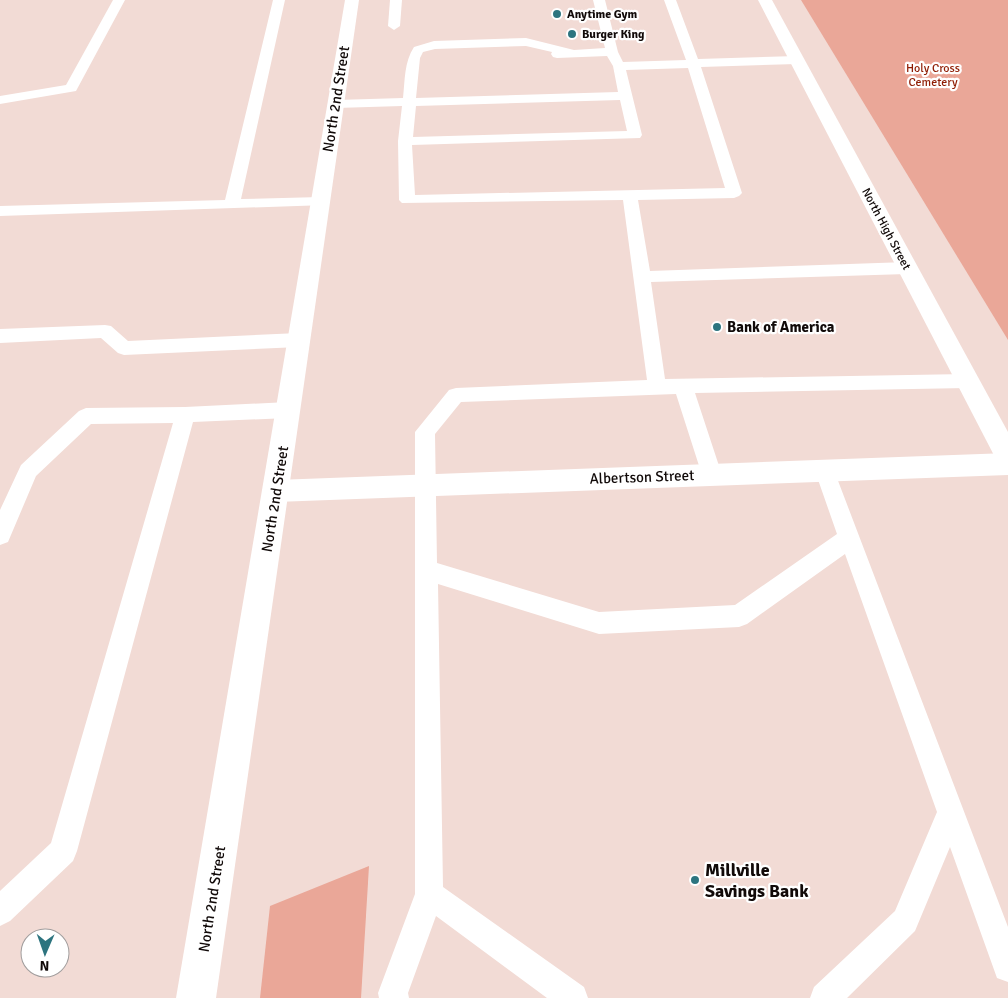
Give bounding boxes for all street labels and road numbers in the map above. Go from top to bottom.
street label: North 2nd Street [319,45,353,153]
street label: North High Street [858,185,914,273]
street label: North 2nd Street [258,445,292,553]
street label: Albertson Street [589,466,695,488]
street label: North 2nd Street [195,845,229,953]

